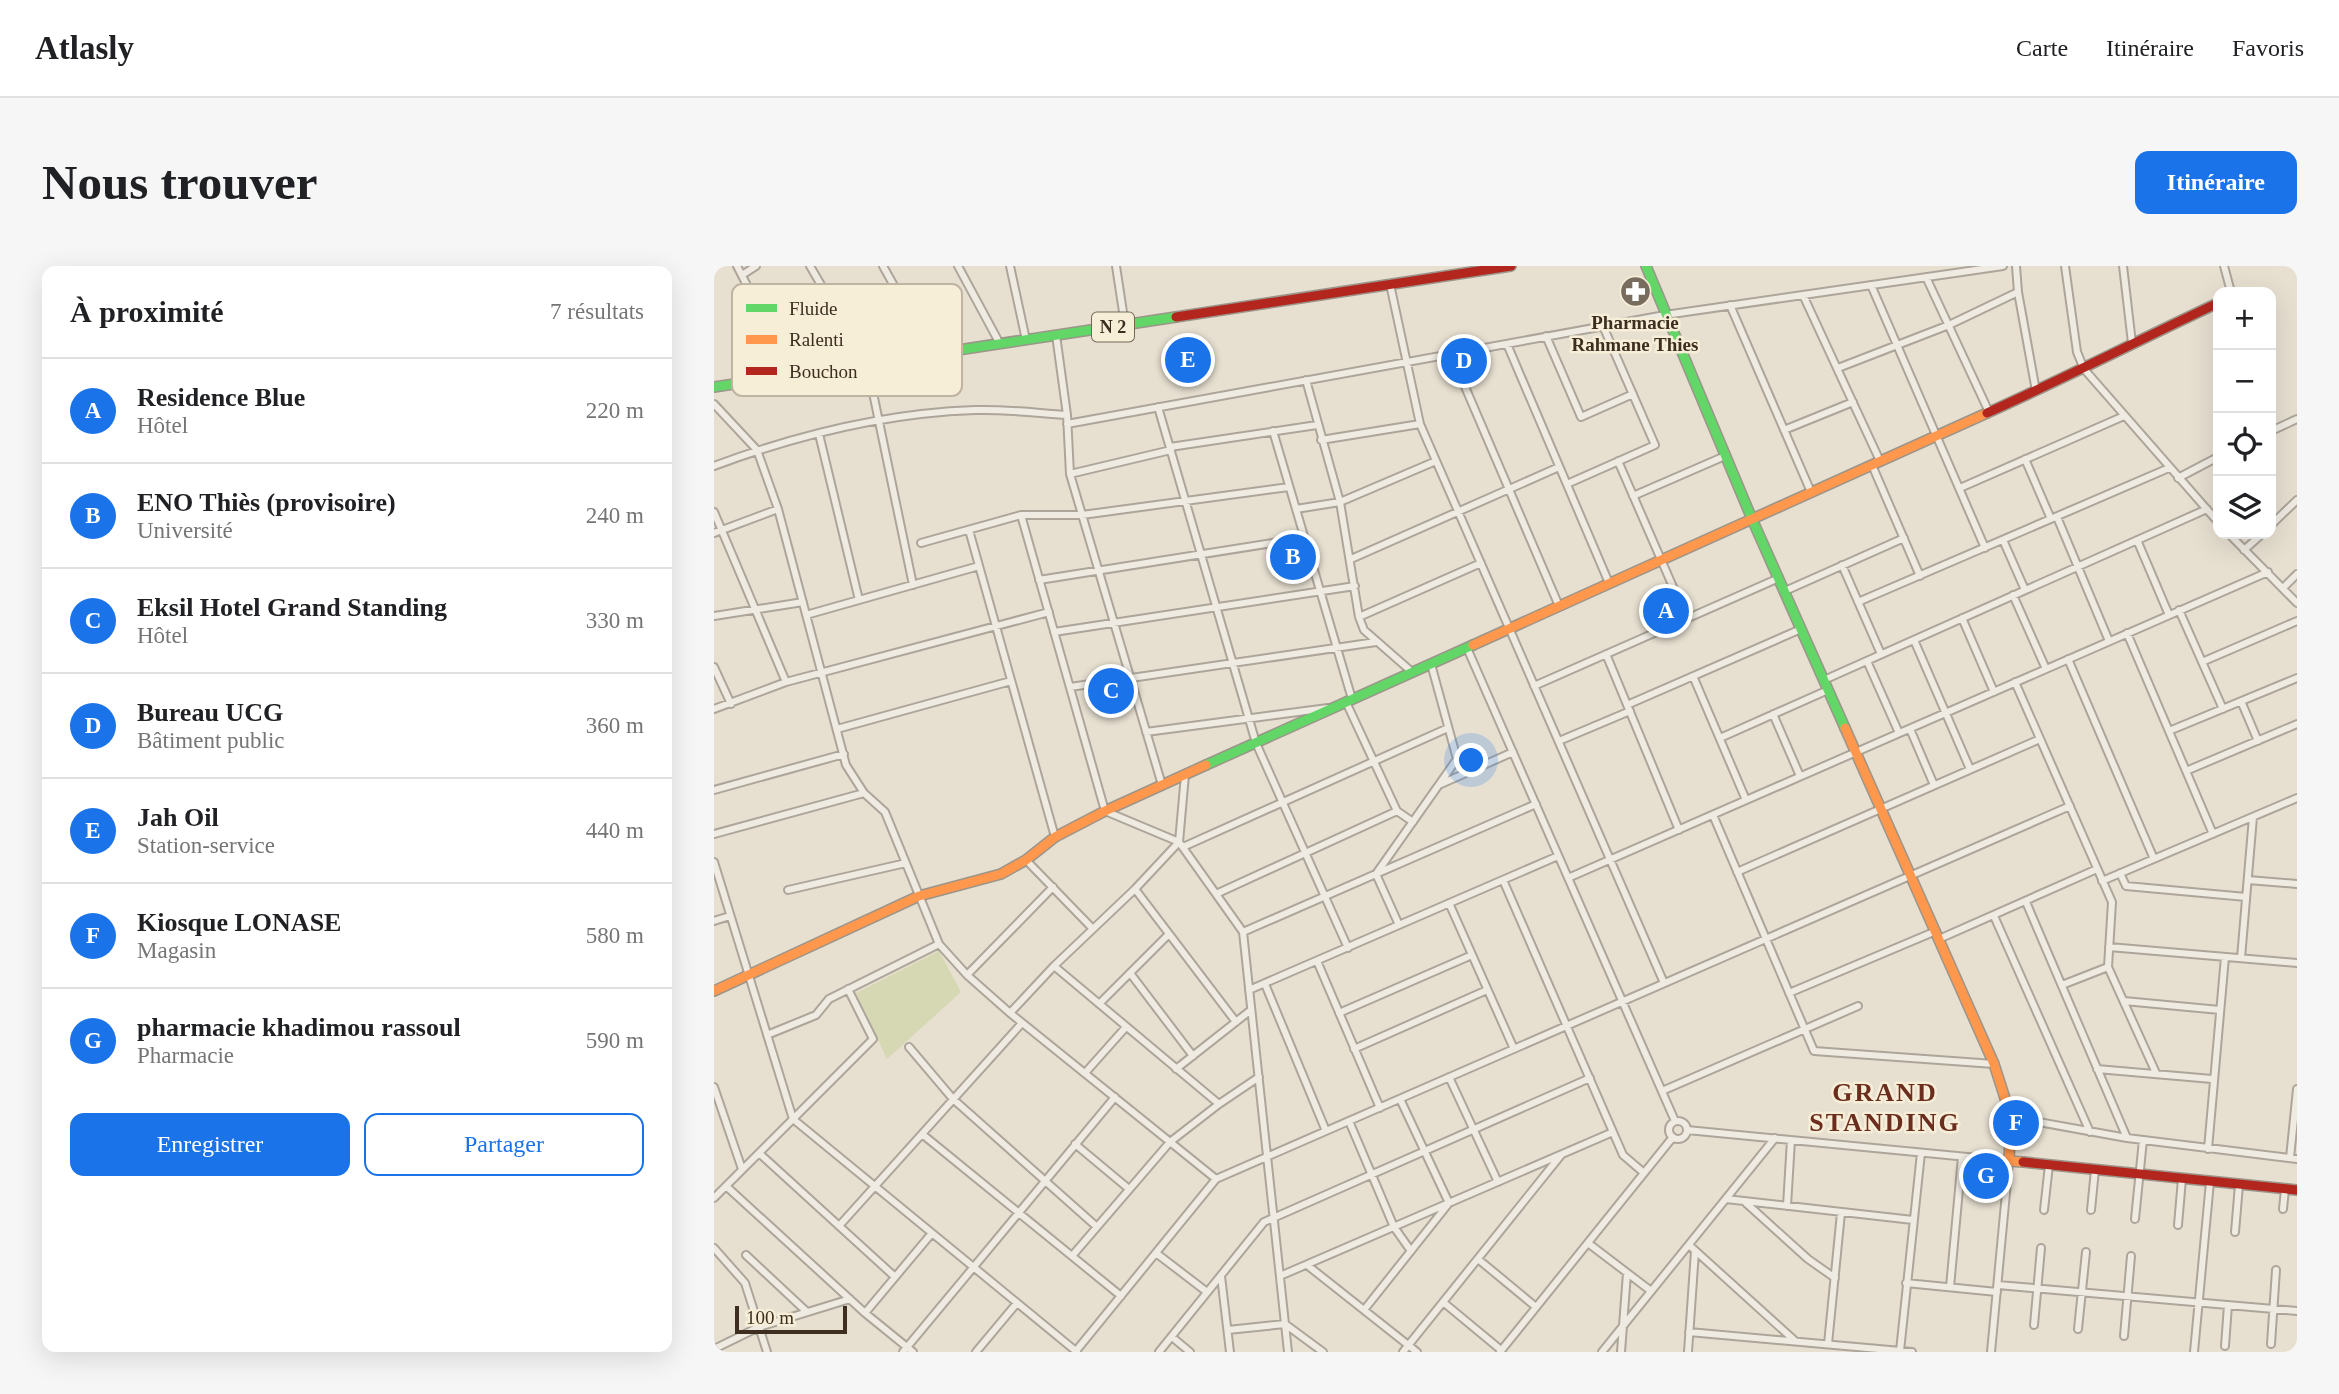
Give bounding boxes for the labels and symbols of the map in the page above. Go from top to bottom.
pharmacy icon: Pharmacie Rahmane Thies [1618,274,1652,308]
legend [732,284,962,396]
text: Fluide [789,298,838,319]
road number: N 2 [1092,312,1134,342]
place label: Pharmacie Rahmane Thies [1572,312,1698,355]
text: Ralenti [789,329,844,350]
pin: E [1165,334,1211,386]
pin: D [1441,335,1487,387]
text: Bouchon [789,361,858,382]
pin: B [1270,531,1316,583]
pin: A [1643,585,1689,637]
pin: C [1088,665,1134,717]
your location [1454,743,1488,777]
district label: GRAND STANDING [1809,1078,1961,1137]
pin: F [1993,1097,2039,1149]
pin: G [1963,1150,2009,1202]
scale bar [735,1303,847,1335]

